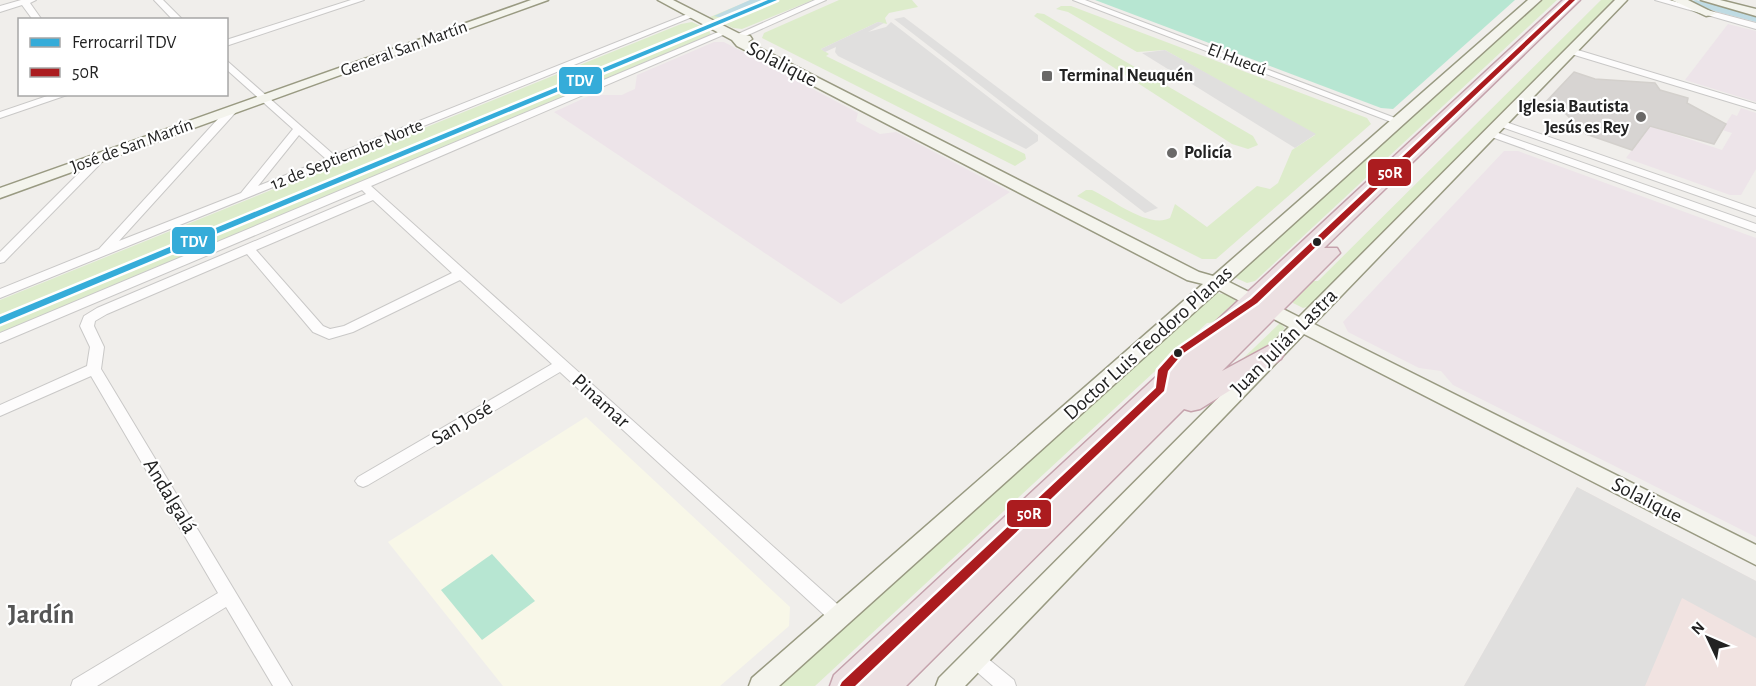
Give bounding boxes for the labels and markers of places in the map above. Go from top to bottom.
place label: Terminal Neuquén [1059,67,1193,85]
marker: Terminal Neuquén [1040,69,1054,83]
place label: Iglesia Bautista Jesús es Rey [1518,98,1630,137]
marker: Iglesia Bautista Jesús es Rey [1634,110,1648,124]
place label: Policía [1184,144,1232,162]
marker: Policía [1165,146,1179,160]
unlabelled marker [1311,236,1323,248]
unlabelled marker [1172,347,1184,359]

